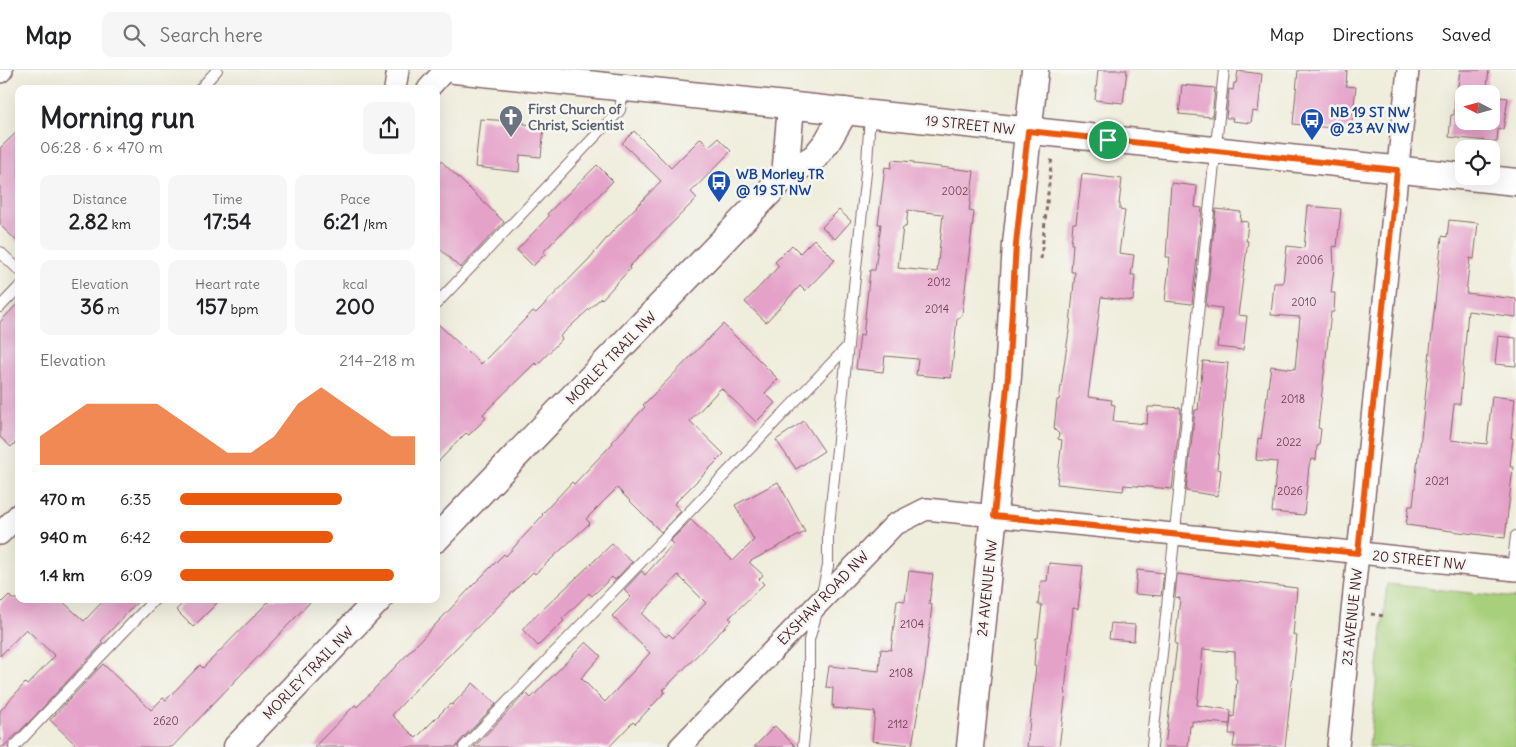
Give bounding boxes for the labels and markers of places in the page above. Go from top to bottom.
place label: First Church of Christ, Scientist [528,100,624,134]
place label: NB 19 ST NW @ 23 AV NW [1330,103,1410,137]
church icon: First Church of Christ, Scientist [498,104,524,138]
bus stop icon: NB 19 ST NW @ 23 AV NW [1299,107,1325,141]
pin [1087,119,1129,161]
place label: WB Morley TR @ 19 ST NW [736,165,824,199]
bus stop icon: WB Morley TR @ 19 ST NW [706,169,732,203]

